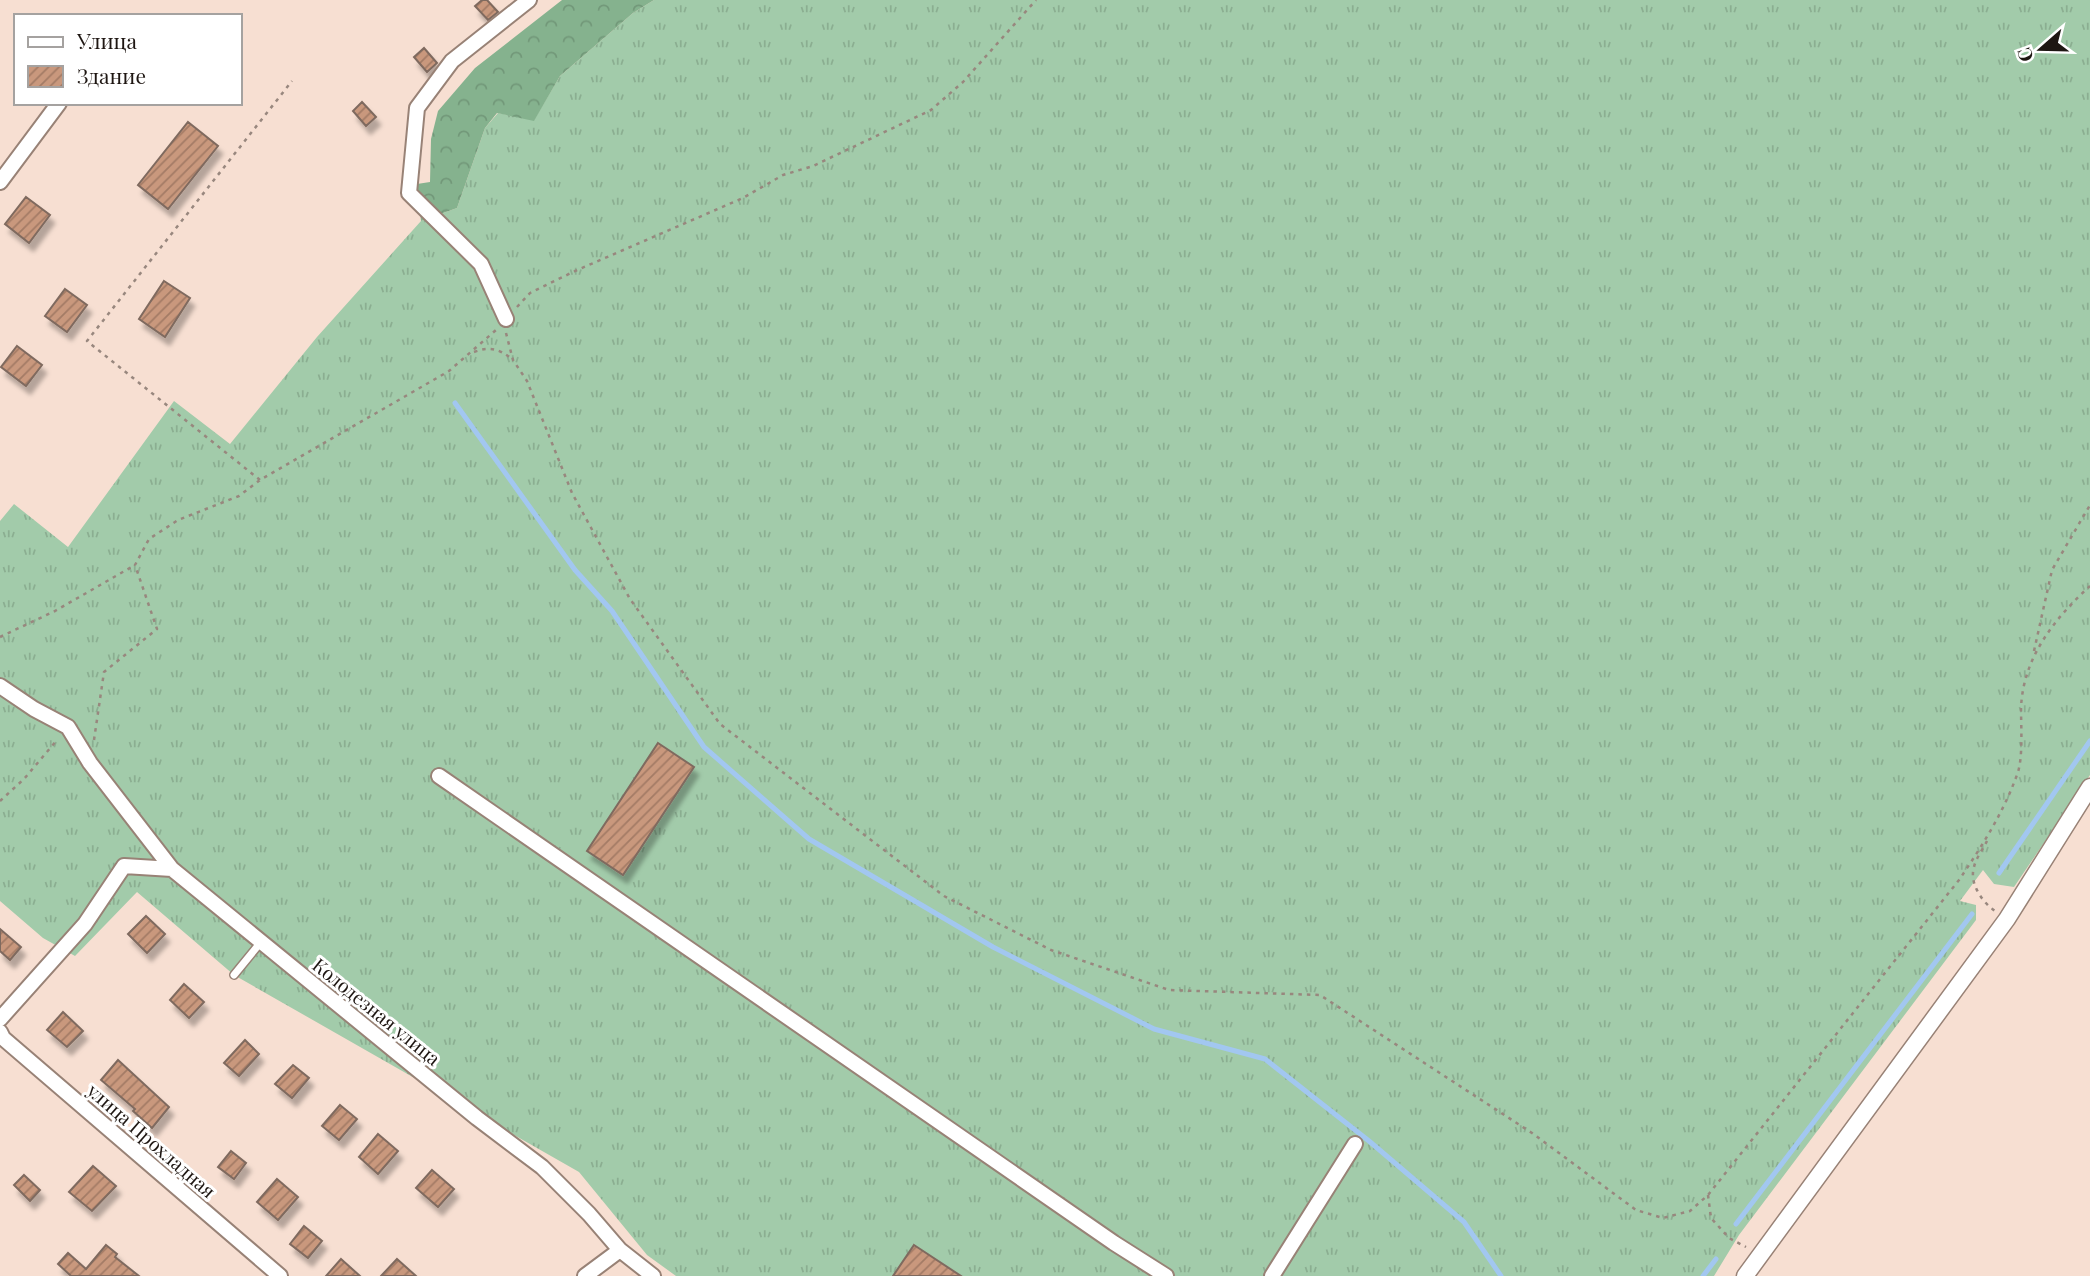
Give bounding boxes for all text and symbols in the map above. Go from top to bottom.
legend [14,14,242,105]
north arrow [2006,14,2076,84]
text: Улица [76,26,138,54]
text: С [2010,44,2039,66]
text: Здание [77,61,146,89]
street label: Колодезная улица [308,951,447,1071]
street label: улица Прохладная [82,1076,222,1203]

